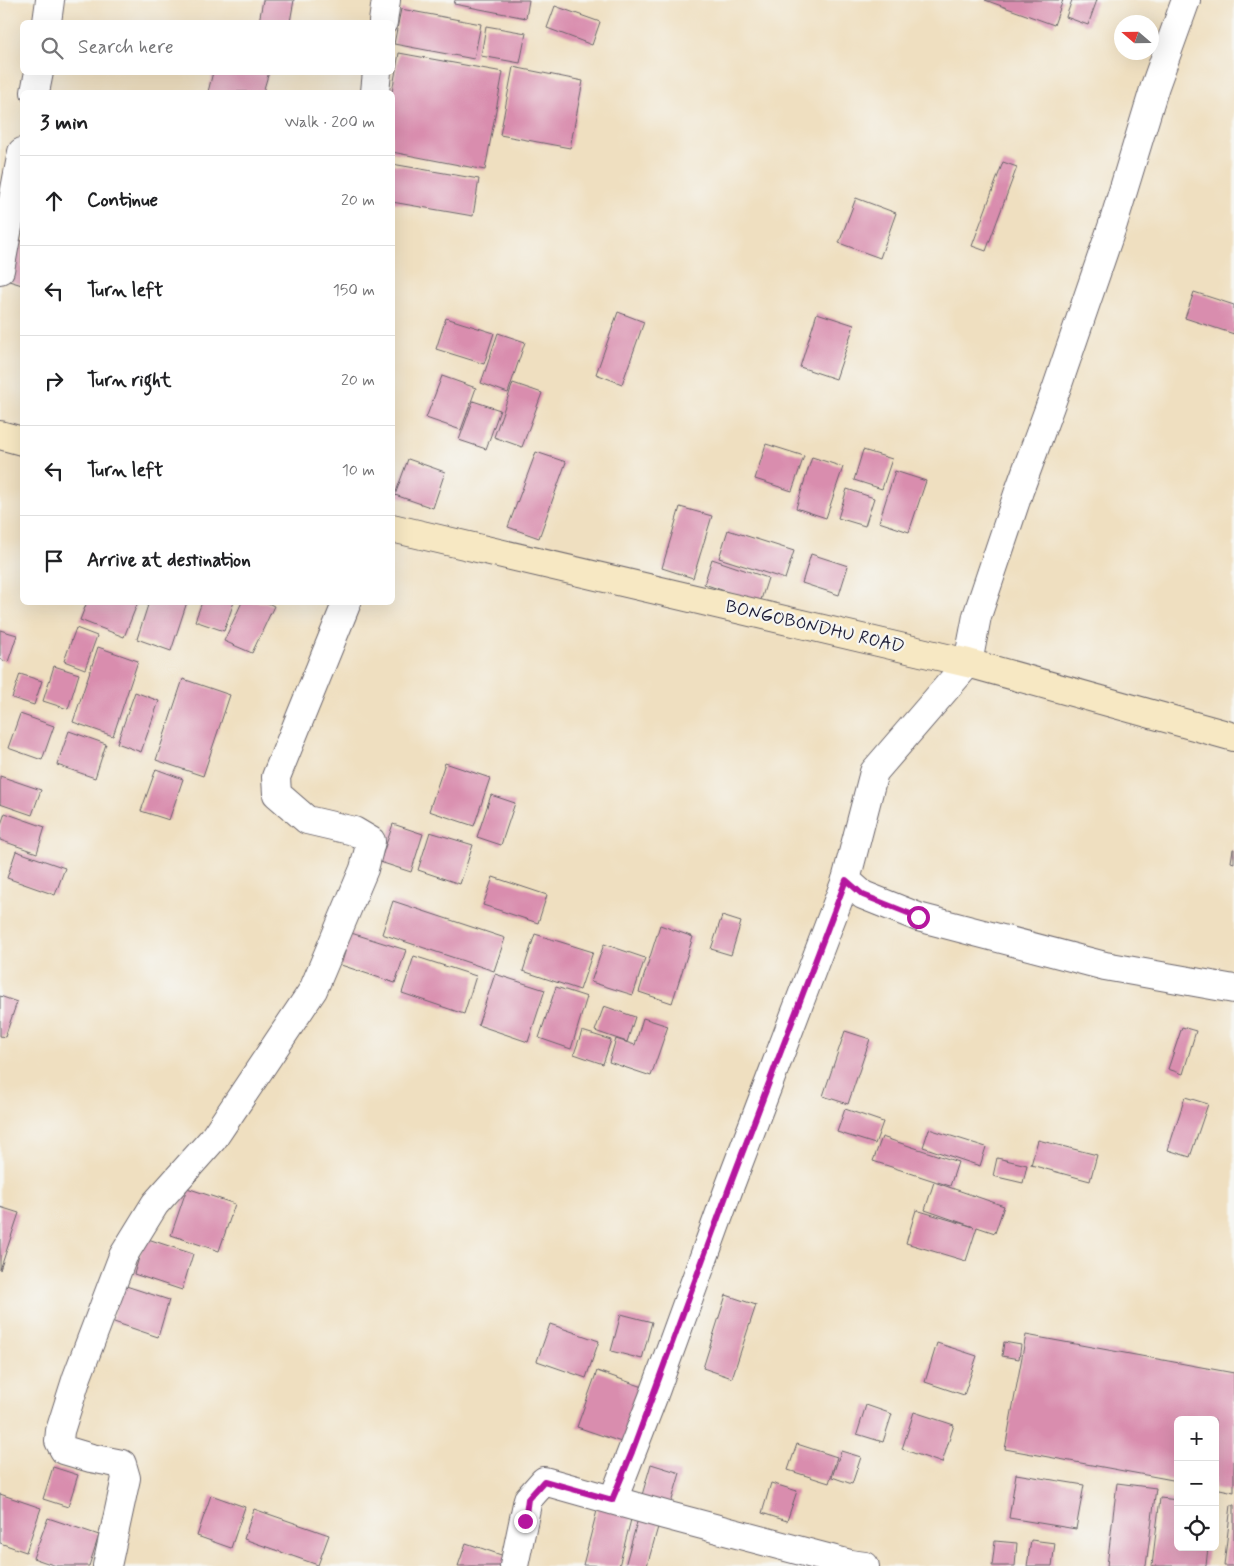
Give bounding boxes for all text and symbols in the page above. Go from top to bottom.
north arrow [1114,15,1159,60]
search box [20,20,395,75]
icon: search [38,34,66,62]
text: Search here [78,35,174,60]
text: 3 min [40,109,88,137]
text: Walk · 200 m [284,112,375,133]
icon: ahead [40,187,68,215]
text: Continue [87,188,158,213]
text: 20 m [341,190,375,211]
icon: left [40,277,68,305]
text: Turn left [87,278,163,303]
text: 150 m [333,280,375,301]
icon: right [40,367,68,395]
text: Turn right [87,368,171,393]
text: 20 m [341,370,375,391]
icon: left [40,457,68,485]
text: Turn left [87,458,163,483]
text: 10 m [342,460,375,481]
icon: arrive [40,547,68,575]
text: Arrive at destination [87,548,251,573]
street label: BONGOBONDHU ROAD [723,595,907,659]
route start [907,906,930,929]
map controls [1174,1416,1219,1551]
button: + [1174,1416,1219,1461]
button: − [1174,1461,1219,1506]
button: locate [1174,1506,1219,1551]
route end [514,1510,537,1533]

